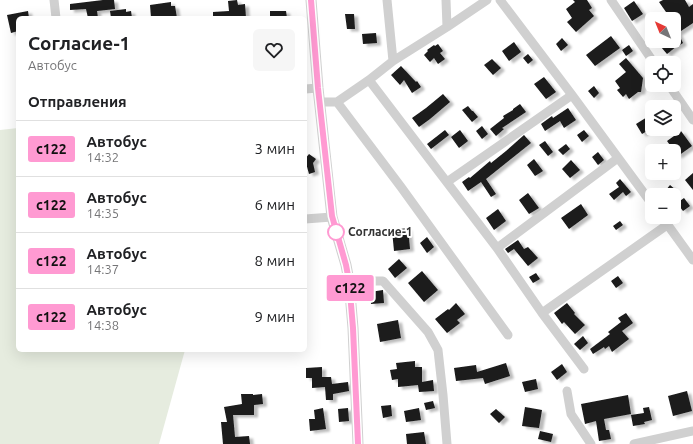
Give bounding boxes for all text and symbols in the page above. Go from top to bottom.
north arrow [645,12,681,48]
map controls [645,12,681,224]
button: heart [253,29,295,71]
text: Согласие-1 [28,32,130,54]
button: locate [645,56,681,92]
text: Автобус [28,58,77,72]
text: Отправления [28,93,127,110]
button: layers [645,100,681,136]
text: Автобус [87,133,147,150]
text: 3 мин [255,140,295,157]
text: с122 [36,141,67,157]
button: + [645,144,681,180]
text: 14:32 [87,150,119,164]
button: − [645,188,681,224]
text: Автобус [87,189,147,206]
text: 6 мин [255,196,295,213]
text: с122 [36,197,67,213]
text: 14:35 [87,206,119,220]
marker: Согласие-1 [327,223,345,241]
place label: Согласие-1 [348,225,413,238]
text: Автобус [87,245,147,262]
text: 8 мин [255,252,295,269]
text: с122 [36,253,67,269]
text: 14:37 [87,262,119,276]
line badge: с122 [322,275,378,301]
text: с122 [335,280,365,296]
text: Автобус [87,301,147,318]
text: 9 мин [255,308,295,325]
text: с122 [36,309,67,325]
text: 14:38 [87,318,119,332]

